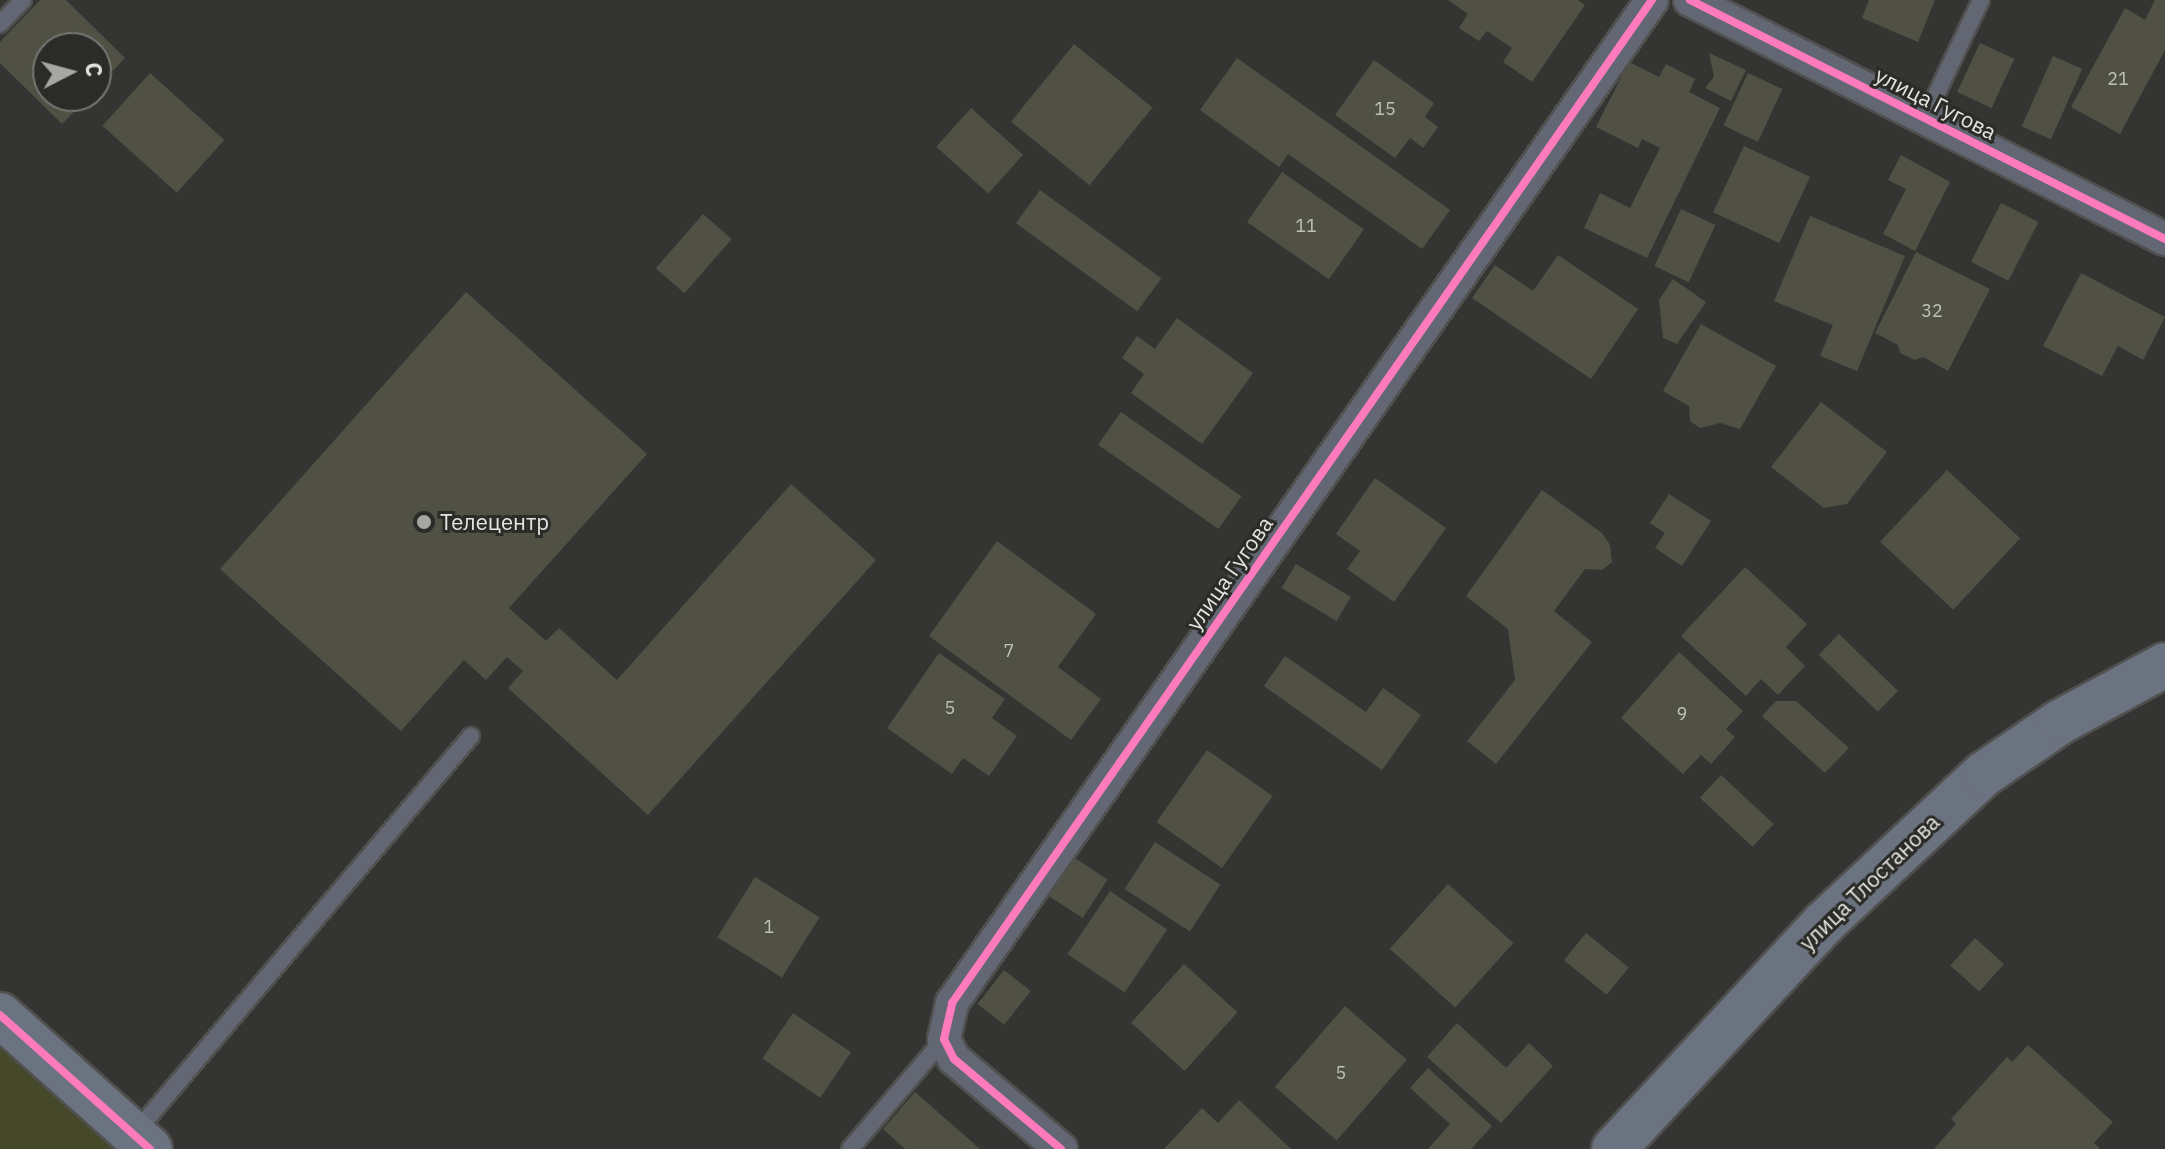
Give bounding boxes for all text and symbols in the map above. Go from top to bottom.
north arrow [32,32,112,112]
text: С [79,61,110,78]
street label: улица Гугова [1871,61,2001,145]
house number: 21 [2107,68,2129,90]
house number: 15 [1374,98,1396,120]
house number: 11 [1295,215,1317,237]
house number: 32 [1921,300,1943,322]
place label: Телецентр [440,509,549,535]
street label: улица Гугова [1180,511,1278,635]
marker: Телецентр [415,513,433,531]
house number: 7 [1004,640,1014,662]
house number: 5 [945,697,955,719]
house number: 9 [1677,703,1687,725]
street label: улица Тлостанова [1794,808,1944,956]
house number: 1 [764,916,774,938]
house number: 5 [1336,1062,1346,1084]

